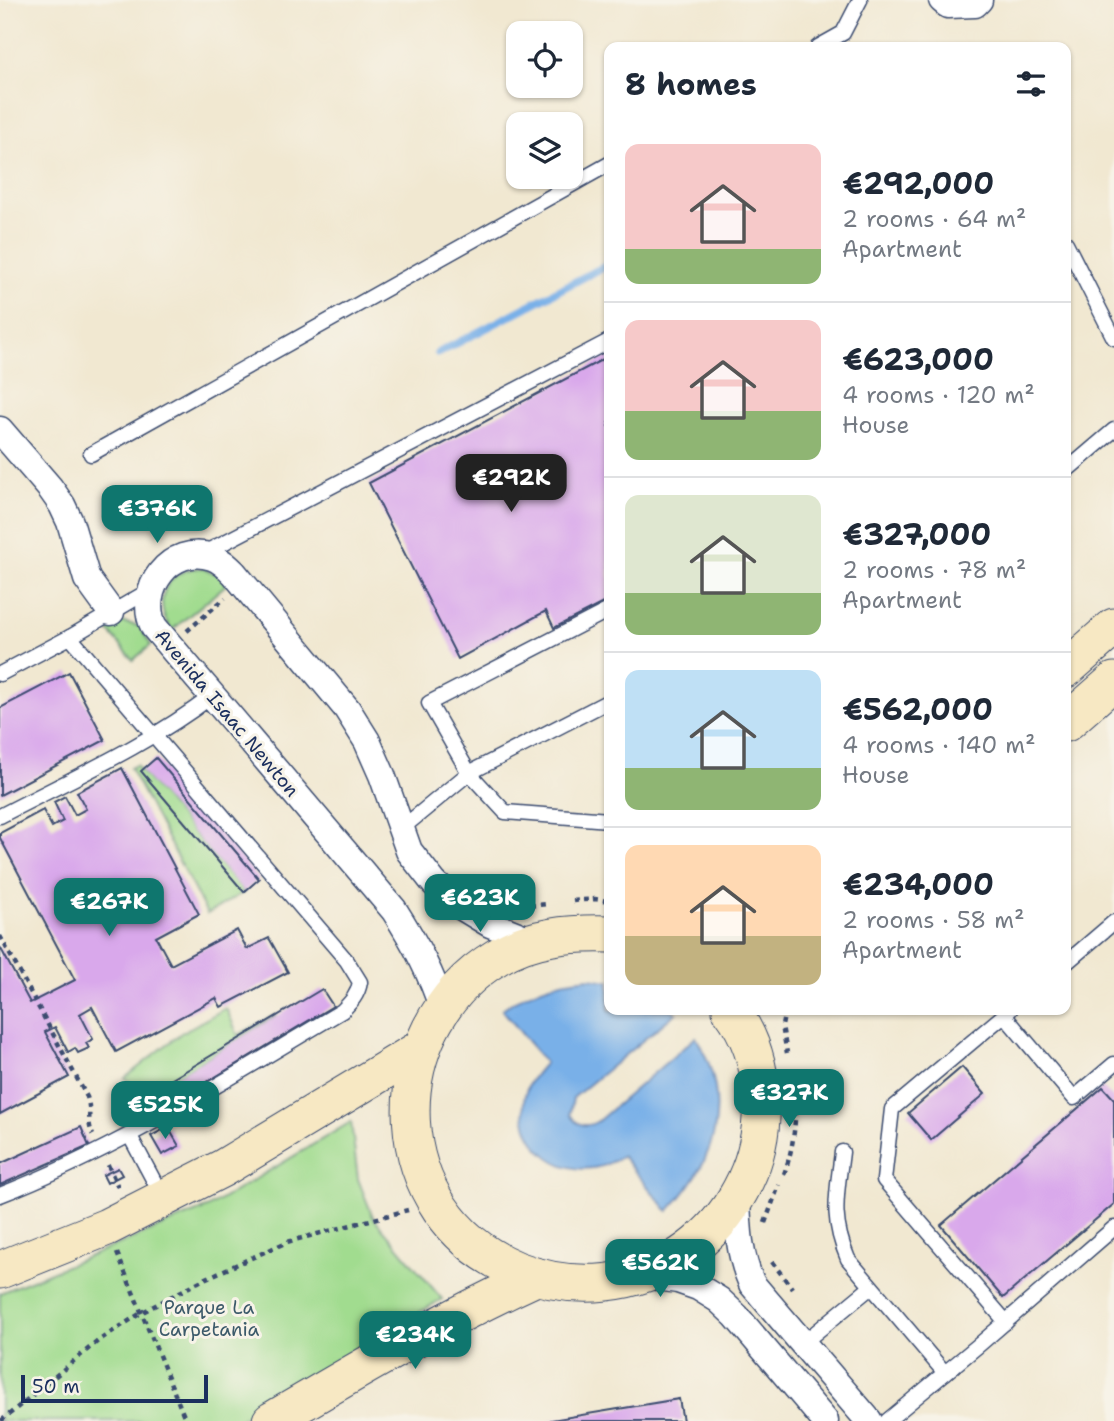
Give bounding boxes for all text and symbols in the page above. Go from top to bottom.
map controls [506,21,583,189]
button: locate [506,21,583,98]
text: 8 homes [625,64,757,105]
icon: filters [1012,65,1050,103]
button: layers [506,112,583,189]
text: €292,000 [842,163,994,204]
icon: home [681,172,765,256]
text: 2 rooms · 64 m² [842,204,1026,234]
text: Apartment [842,234,962,264]
text: €623,000 [842,339,994,380]
icon: home [681,348,765,432]
text: 4 rooms · 120 m² [842,380,1035,410]
text: House [842,410,910,440]
pin: €292K [462,454,560,514]
text: €292K [472,462,550,492]
pin: €376K [108,486,206,545]
text: €376K [118,493,196,523]
text: €327,000 [842,514,991,555]
icon: home [681,523,765,607]
text: 2 rooms · 78 m² [842,555,1026,585]
text: Apartment [842,585,962,615]
street label: Avenida Isaac Newton [149,624,305,802]
text: €562,000 [842,689,993,730]
icon: home [681,698,765,782]
text: 4 rooms · 140 m² [842,730,1036,760]
text: House [842,760,910,790]
text: €234,000 [842,864,994,905]
icon: home [681,873,765,957]
pin: €623K [431,874,529,934]
pin: €267K [60,878,158,938]
text: €623K [440,882,520,912]
text: €267K [70,886,148,916]
text: 2 rooms · 58 m² [842,905,1025,935]
text: Apartment [842,935,962,965]
pin: €327K [740,1070,838,1129]
text: €327K [750,1077,828,1107]
pin: €525K [116,1082,214,1141]
text: €525K [127,1089,203,1119]
pin: €562K [611,1240,709,1299]
text: €562K [621,1247,699,1277]
park label: Parque La Carpetania [159,1295,260,1342]
pin: €234K [366,1312,464,1371]
text: €234K [375,1319,455,1349]
scale bar [21,1372,208,1404]
text: 50 m [32,1374,80,1399]

